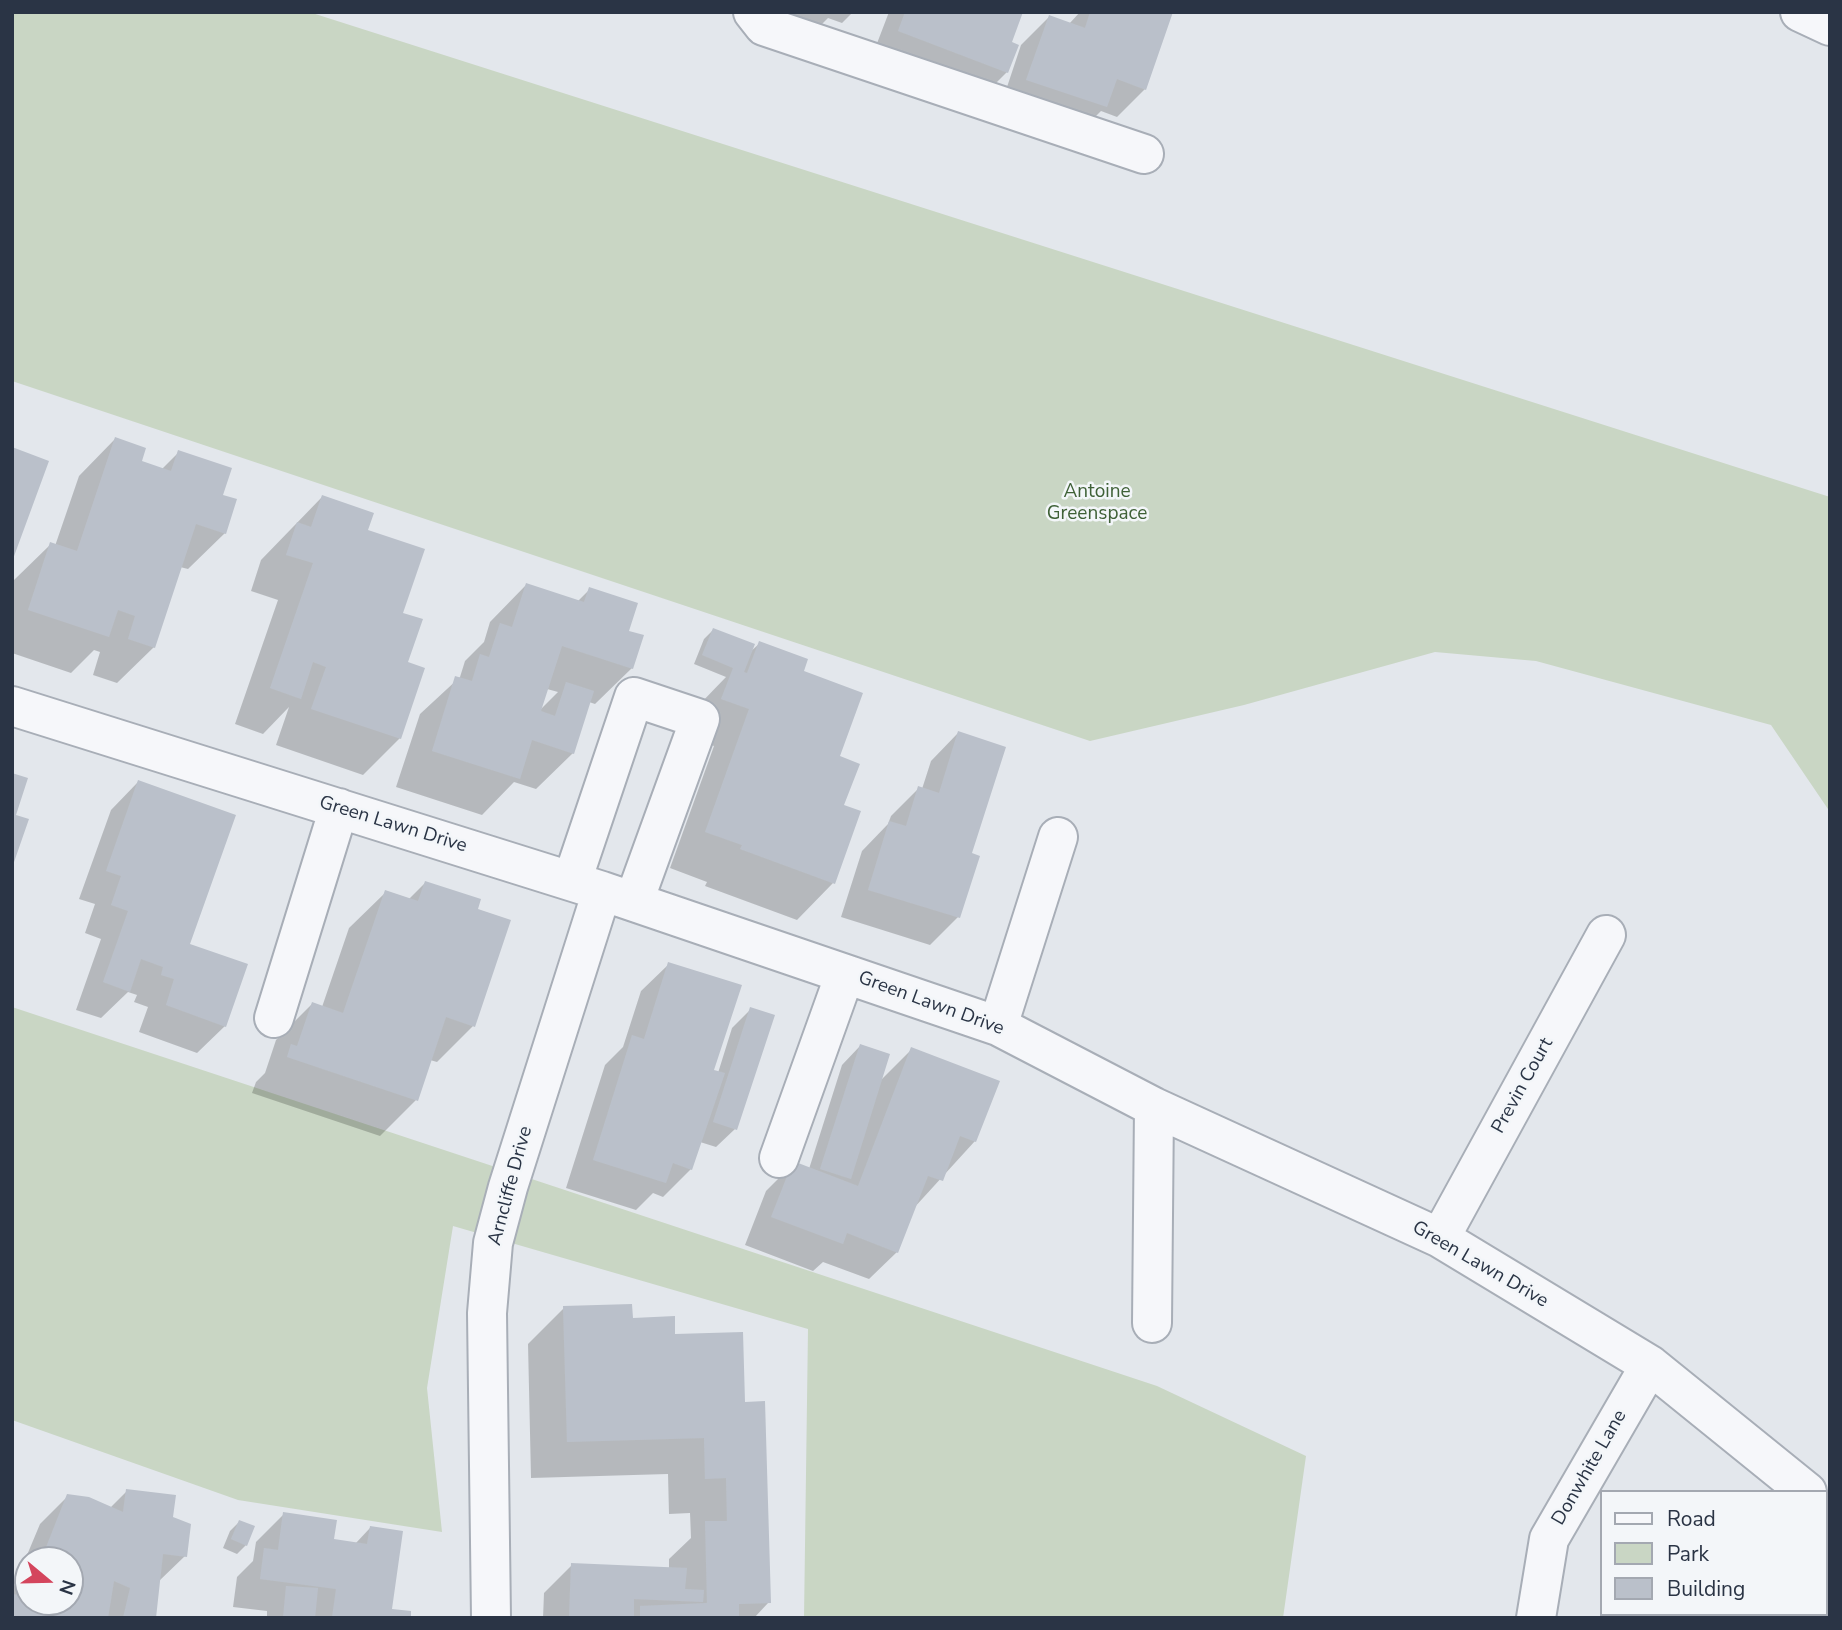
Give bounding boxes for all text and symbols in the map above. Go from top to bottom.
park label: Antoine Greenspace [1047,481,1147,525]
street label: Green Lawn Drive [316,792,470,858]
street label: Green Lawn Drive [855,967,1007,1041]
street label: Previn Court [1487,1034,1559,1138]
street label: Arncliffe Drive [484,1124,538,1248]
street label: Green Lawn Drive [1408,1217,1552,1313]
street label: Donwhite Lane [1548,1406,1632,1530]
legend [1601,1490,1828,1616]
text: Road [1667,1505,1716,1533]
text: Park [1667,1540,1709,1568]
north arrow [14,1546,84,1616]
text: Building [1667,1575,1745,1603]
text: N [52,1576,82,1598]

